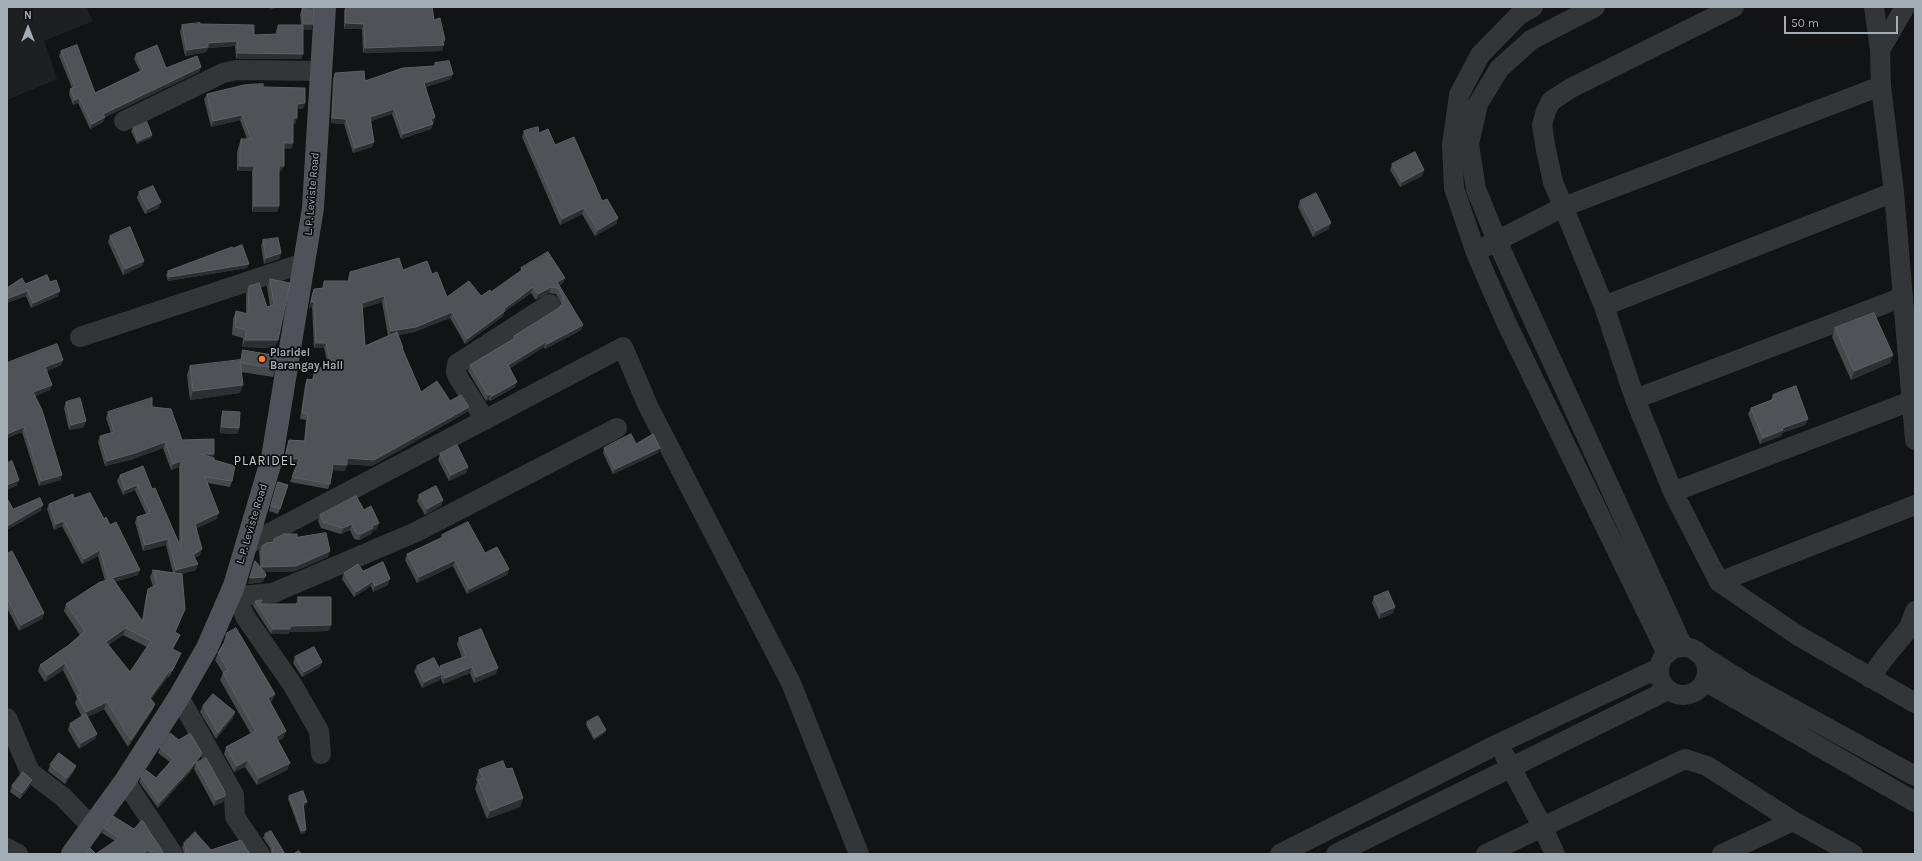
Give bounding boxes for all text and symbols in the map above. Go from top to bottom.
north arrow [8,8,48,48]
scale bar [1786,8,1900,34]
text: N [24,9,32,22]
text: 50 m [1791,16,1819,30]
street label: L. P. Leviste Road [302,152,322,236]
place label: Plaridel Barangay Hall [270,346,343,372]
marker: Plaridel Barangay Hall [257,354,267,364]
district label: PLARIDEL [234,453,296,469]
street label: L. P. Leviste Road [233,482,271,566]

